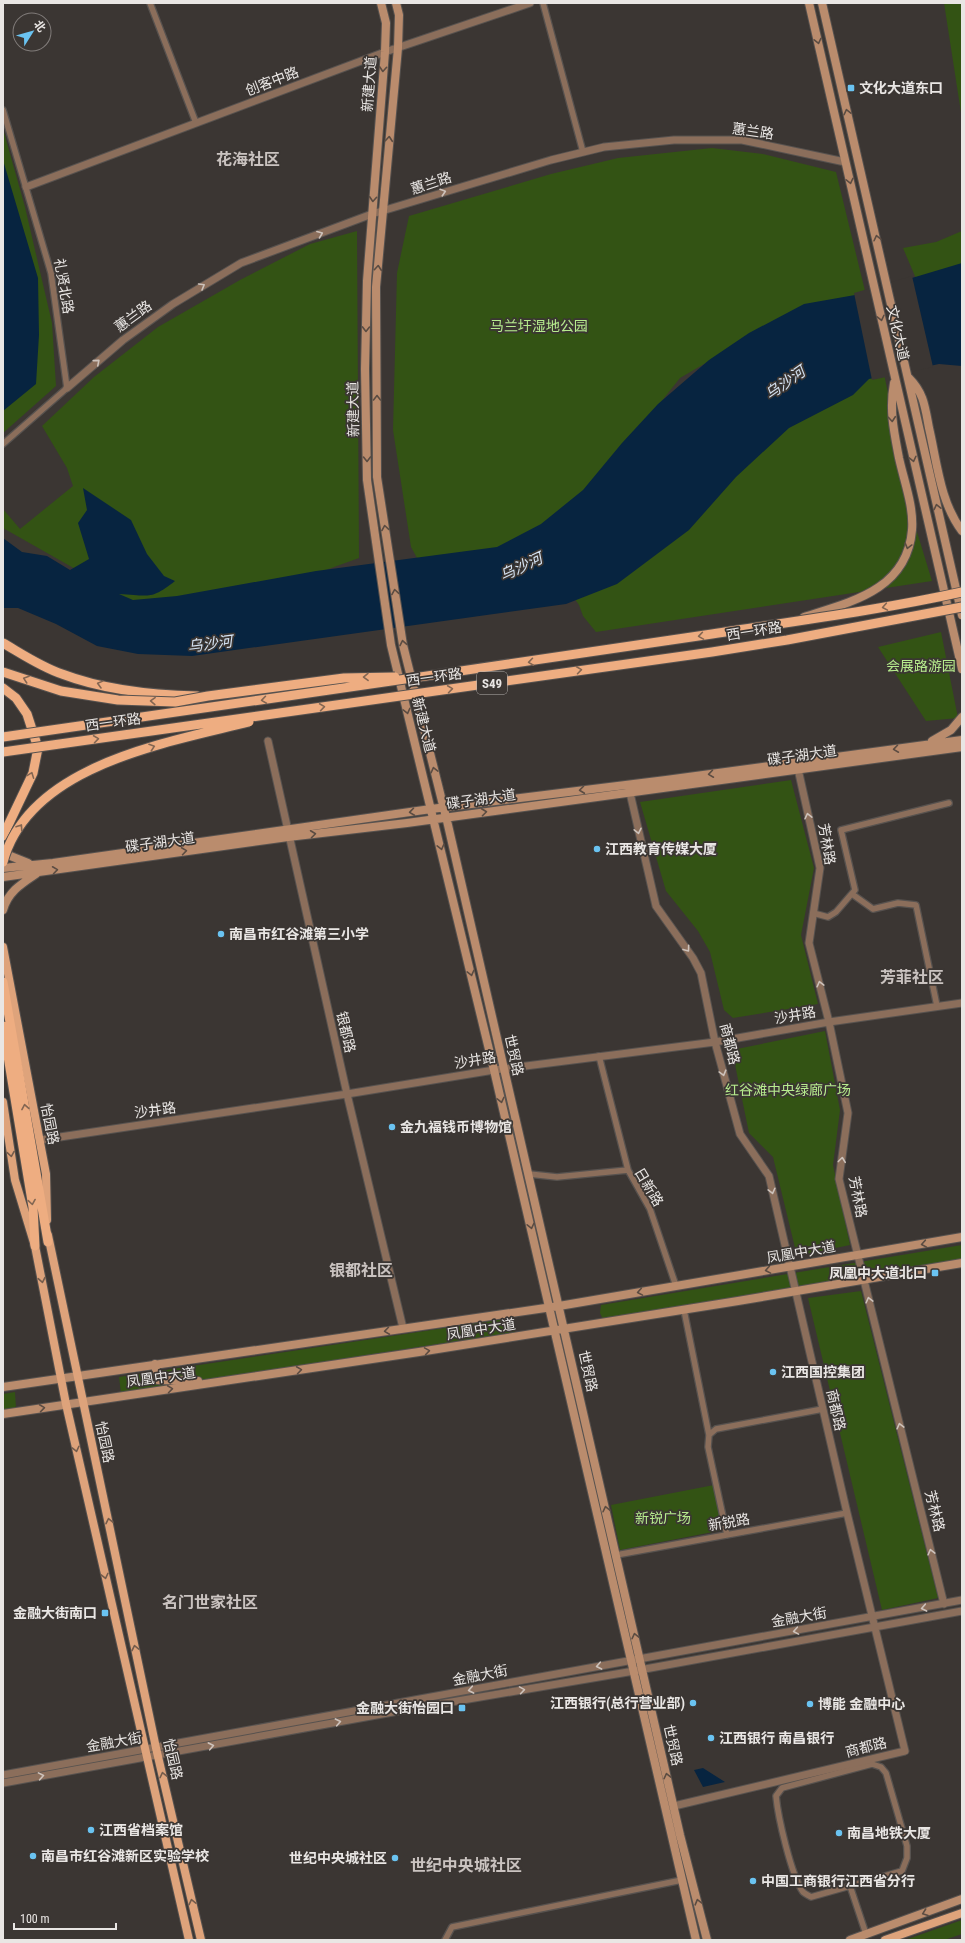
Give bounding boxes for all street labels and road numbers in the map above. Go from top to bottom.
street label: 新建大道 [359,56,379,112]
street label: 创客中路 [243,63,301,99]
street label: 蕙兰路 [731,120,775,142]
street label: 蕙兰路 [409,169,453,197]
street label: 礼贤北路 [51,257,77,315]
street label: 蕙兰路 [111,297,155,335]
street label: 文化大道 [884,304,912,362]
street label: 新建大道 [345,381,361,437]
street label: 西一环路 [725,619,783,643]
street label: 西一环路 [405,665,463,689]
road number: S49 [477,672,507,694]
street label: 新建大道 [409,696,439,754]
street label: 西一环路 [84,710,142,734]
street label: 碟子湖大道 [766,742,838,768]
street label: 碟子湖大道 [445,786,517,812]
street label: 芳林路 [815,822,839,866]
street label: 碟子湖大道 [124,829,196,855]
street label: 沙井路 [773,1003,817,1027]
street label: 银都路 [333,1010,359,1054]
street label: 商都路 [717,1022,743,1066]
street label: 世贸路 [501,1033,527,1077]
street label: 沙井路 [453,1049,497,1071]
street label: 沙井路 [133,1099,177,1121]
street label: 怡园路 [38,1102,62,1146]
street label: 日新路 [631,1165,667,1209]
street label: 芳林路 [846,1175,870,1219]
street label: 凤凰中大道 [765,1238,837,1266]
street label: 凤凰中大道 [445,1316,517,1342]
street label: 世贸路 [575,1349,601,1393]
street label: 凤凰中大道 [125,1364,197,1390]
street label: 商都路 [823,1388,849,1432]
street label: 怡园路 [93,1420,117,1464]
street label: 芳林路 [922,1489,948,1533]
street label: 新锐路 [707,1510,751,1534]
street label: 金融大街 [770,1604,828,1630]
street label: 金融大街 [451,1662,509,1688]
street label: 世贸路 [660,1723,686,1767]
street label: 金融大街 [85,1729,143,1755]
street label: 商都路 [844,1734,888,1760]
street label: 怡园路 [160,1737,186,1781]

